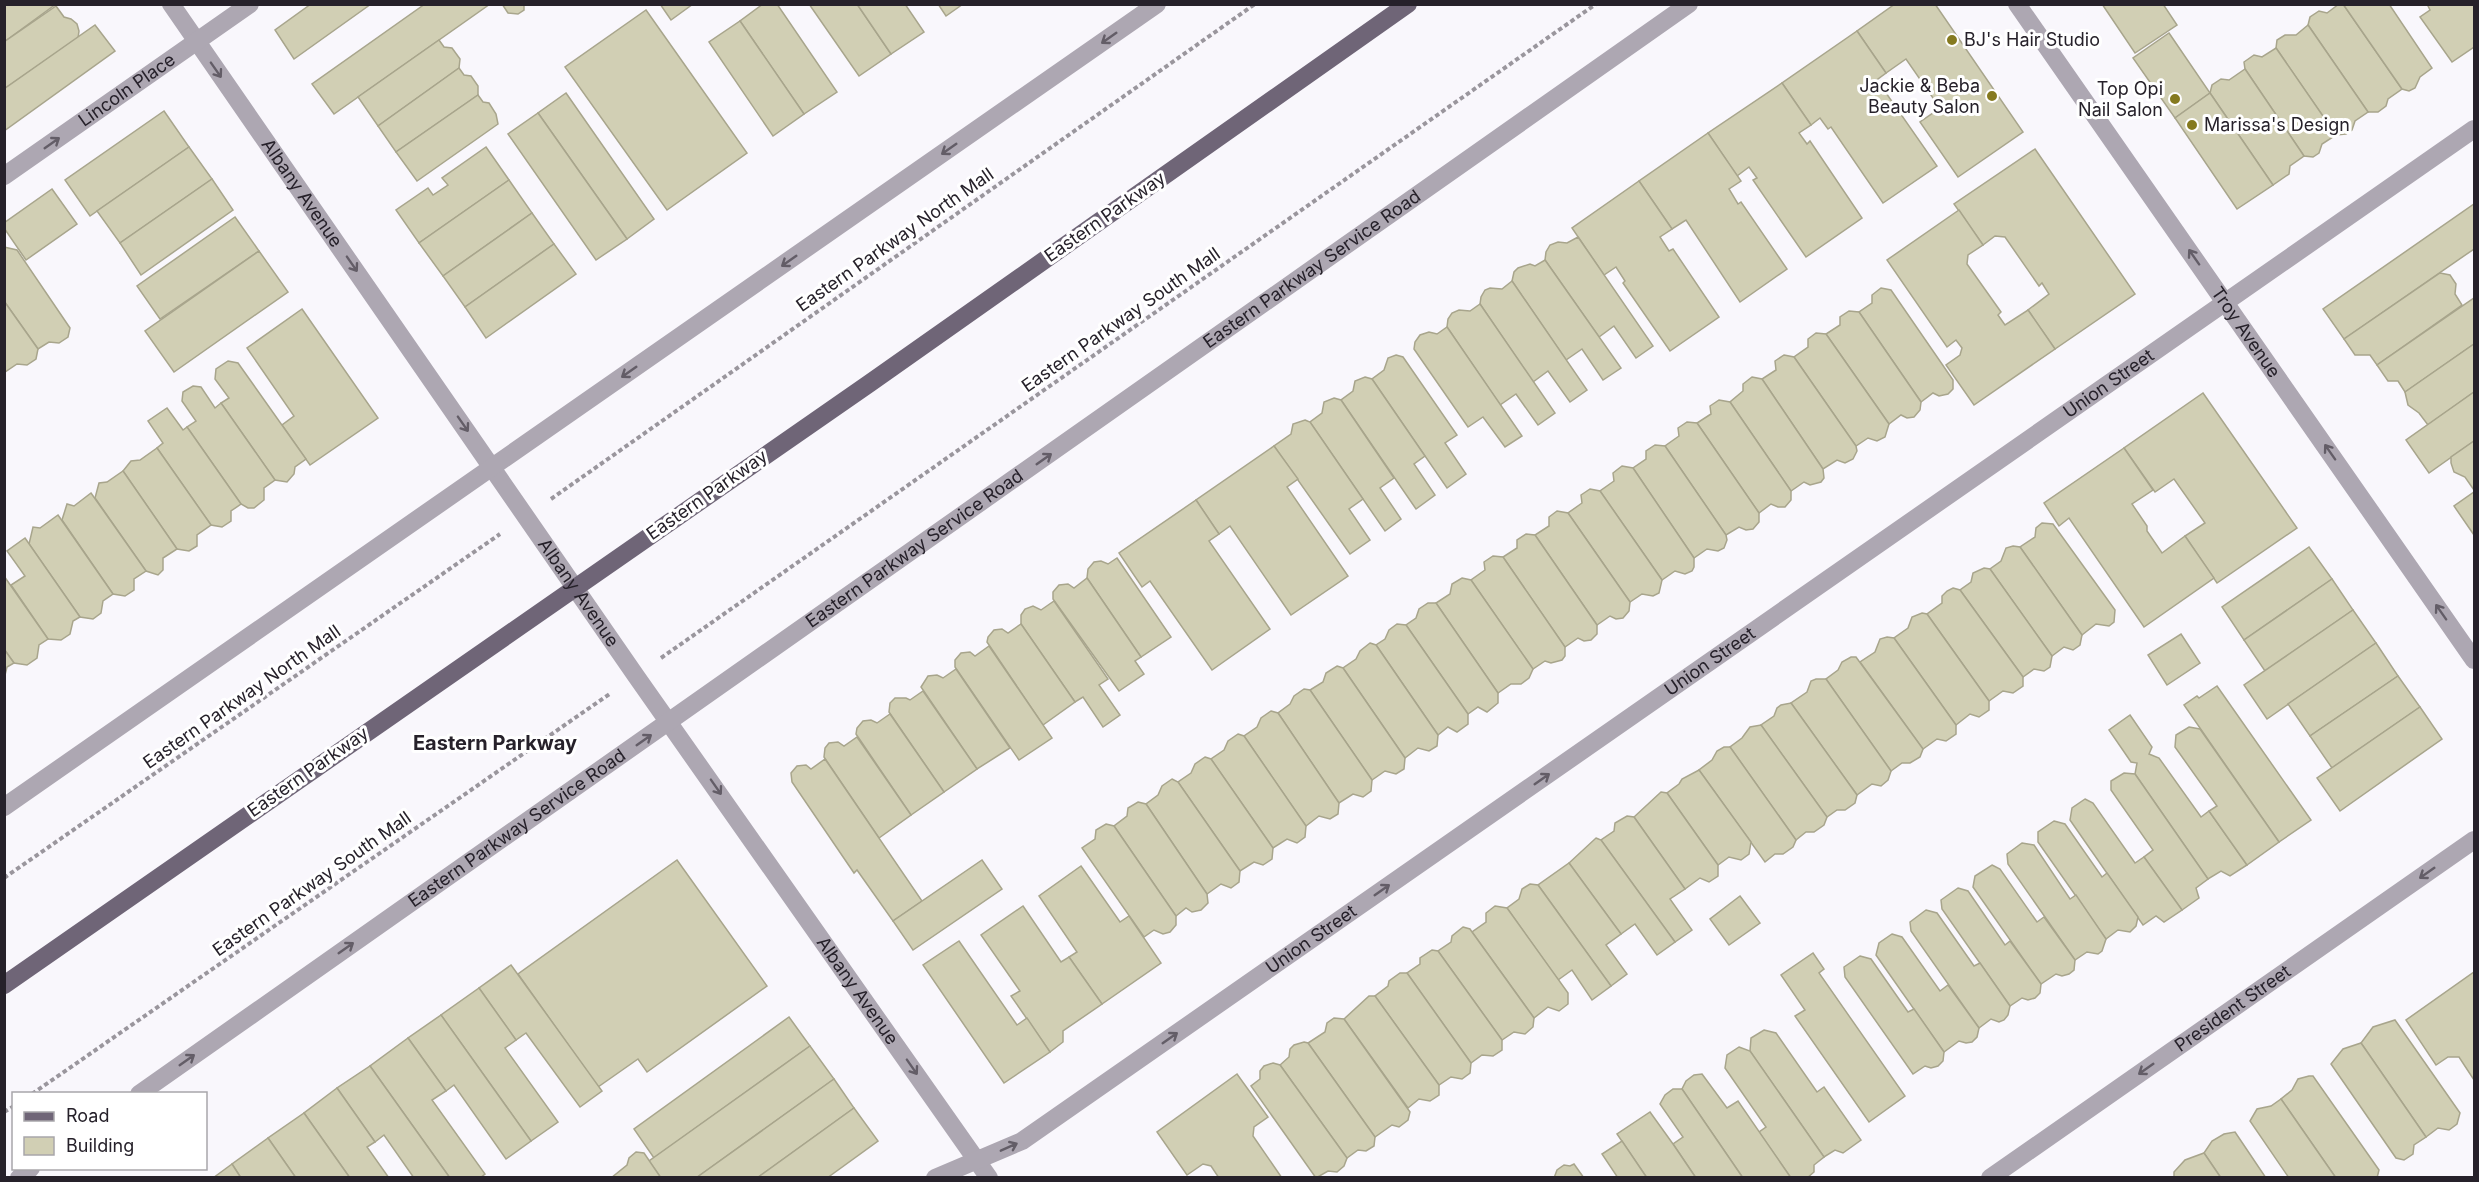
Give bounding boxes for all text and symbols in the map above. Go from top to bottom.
place label: BJ's Hair Studio [1964,29,2100,50]
one-way arrow [1101,32,1117,44]
marker: BJ's Hair Studio [1945,33,1959,47]
street label: Lincoln Place [74,49,179,131]
one-way arrow [210,61,222,77]
place label: Jackie & Beba Beauty Salon [1859,75,1980,117]
place label: Top Opi Nail Salon [2078,78,2163,120]
marker: Jackie & Beba Beauty Salon [1985,89,1999,103]
marker: Top Opi Nail Salon [2168,92,2182,106]
place label: Marissa's Design [2204,114,2350,135]
marker: Marissa's Design [2185,118,2199,132]
street label: Albany Avenue [258,135,347,251]
one-way arrow [44,137,60,149]
one-way arrow [941,143,957,155]
street label: Eastern Parkway North Mall [792,163,997,316]
street label: Eastern Parkway [1040,167,1169,266]
street label: Eastern Parkway Service Road [1199,185,1424,352]
street label: Eastern Parkway South Mall [1017,243,1224,396]
one-way arrow [2188,250,2200,266]
one-way arrow [346,255,358,272]
one-way arrow [781,255,797,267]
street label: Troy Avenue [2207,282,2285,381]
street label: Union Street [2059,344,2158,422]
one-way arrow [621,366,637,378]
one-way arrow [457,416,469,432]
one-way arrow [2324,444,2336,460]
street label: Eastern Parkway [642,445,771,544]
one-way arrow [1035,453,1052,465]
street label: Eastern Parkway Service Road [802,465,1027,632]
street label: Albany Avenue [534,534,624,651]
one-way arrow [2435,604,2447,620]
street label: Eastern Parkway North Mall [139,621,345,773]
street label: Union Street [1660,622,1759,700]
street label: Eastern Parkway [243,722,373,822]
district label: Eastern Parkway [413,731,577,755]
one-way arrow [635,734,652,746]
street label: Eastern Parkway Service Road [404,744,629,911]
one-way arrow [1533,773,1549,785]
one-way arrow [710,778,722,794]
street label: Eastern Parkway South Mall [208,807,415,960]
one-way arrow [2419,867,2435,879]
one-way arrow [1373,884,1389,896]
street label: Union Street [1261,900,1360,978]
street label: Albany Avenue [813,933,903,1048]
one-way arrow [338,942,354,954]
street label: President Street [2171,960,2294,1056]
one-way arrow [1161,1032,1178,1044]
one-way arrow [178,1054,194,1066]
one-way arrow [906,1058,918,1075]
one-way arrow [2138,1063,2155,1075]
legend [12,1092,207,1170]
text: Road [66,1105,109,1126]
text: Building [66,1135,134,1156]
one-way arrow [999,1140,1017,1152]

